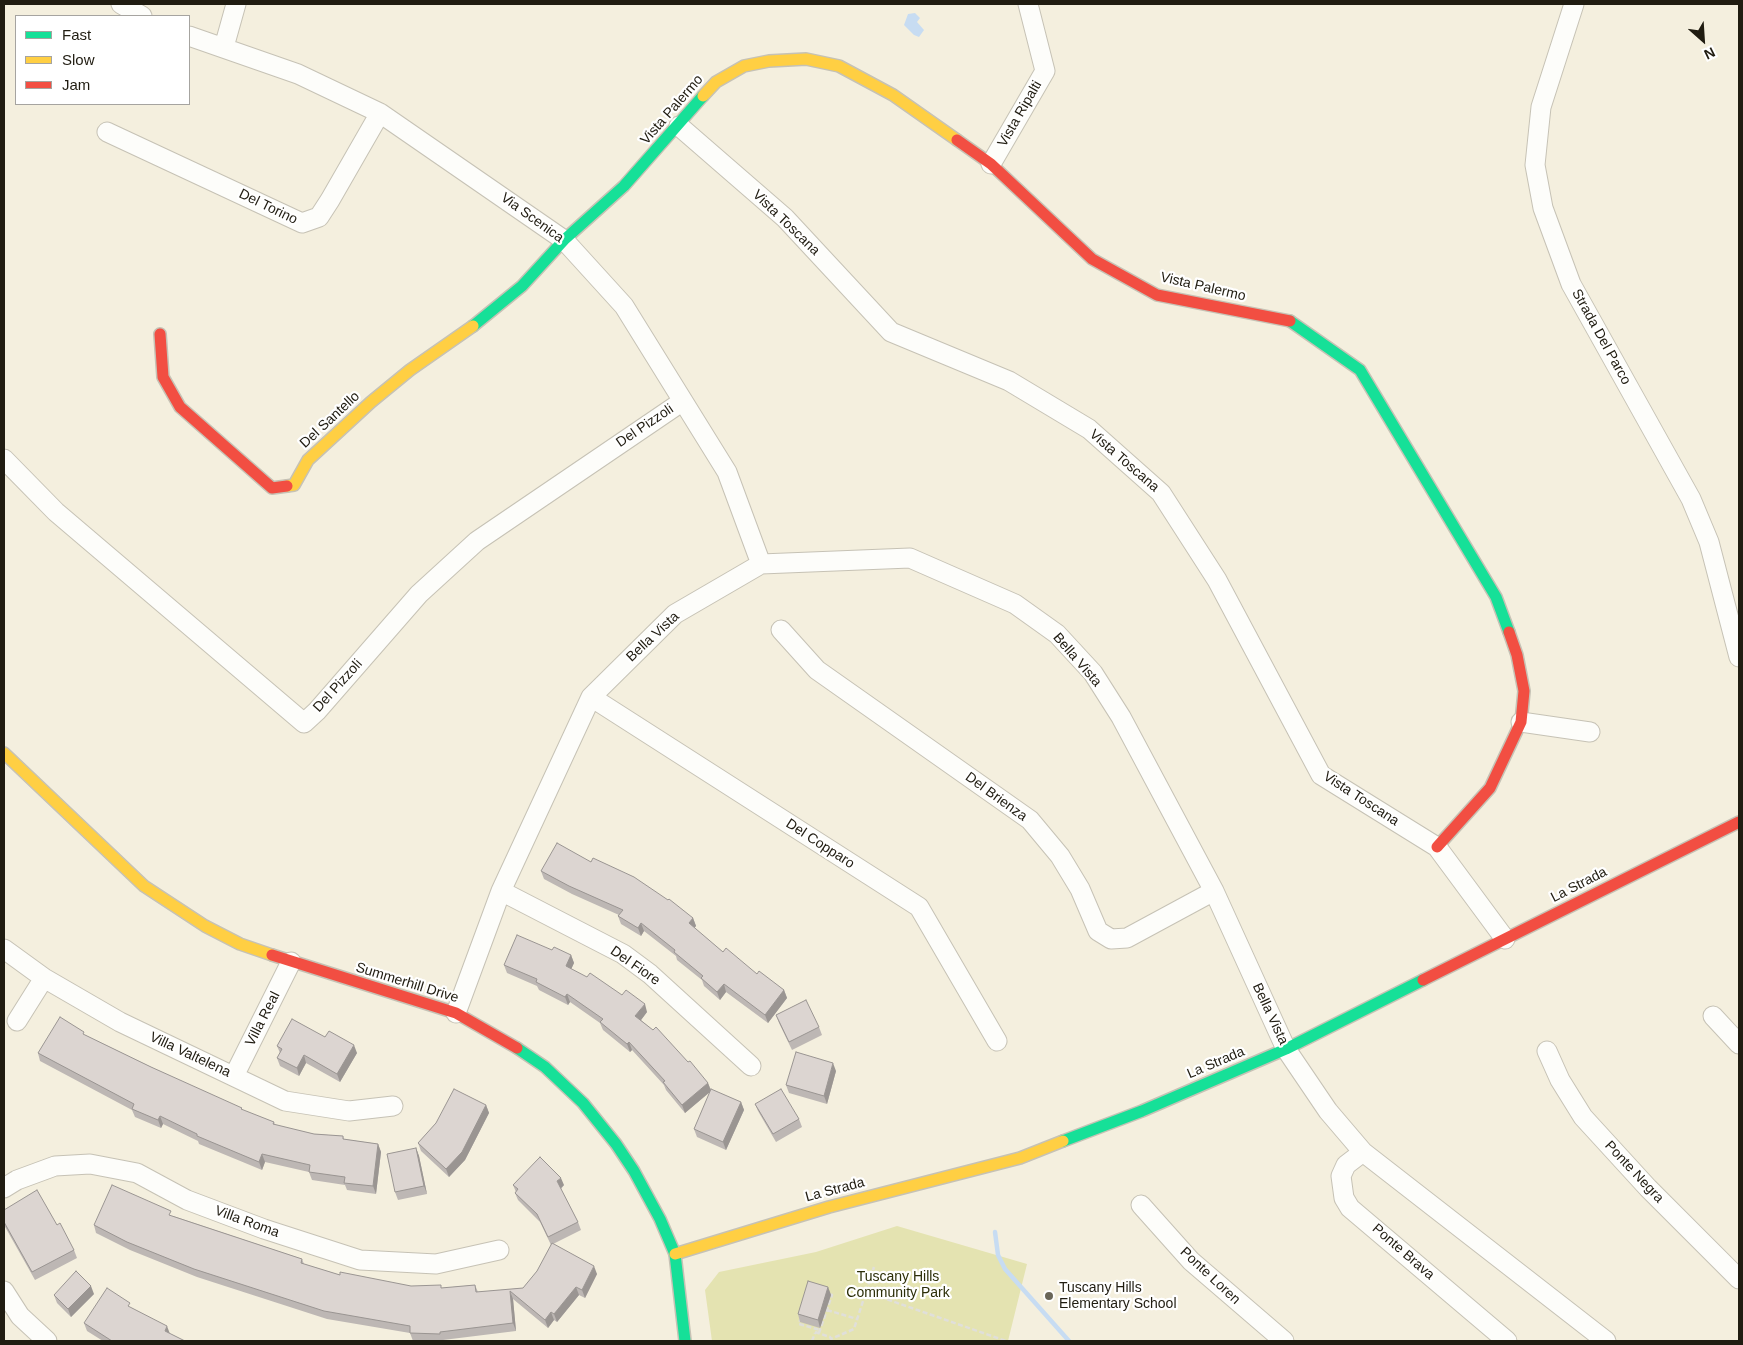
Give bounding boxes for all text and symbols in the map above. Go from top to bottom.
legend [15,15,190,105]
north arrow [1678,15,1728,65]
text: Fast [62,26,91,43]
text: N [1702,44,1718,63]
text: Slow [62,51,95,68]
street label: Vista Palermo [637,72,707,148]
text: Jam [62,76,90,93]
street label: Vista Ripalti [994,78,1046,150]
street label: Del Torino [236,186,300,228]
street label: Vista Toscana [749,187,823,259]
street label: Via Scenica [497,190,567,246]
street label: Vista Palermo [1159,269,1247,305]
street label: Strada Del Parco [1568,286,1634,388]
street label: Del Santello [297,388,363,452]
street label: Del Pizzoli [613,401,677,451]
street label: Vista Toscana [1086,426,1162,496]
street label: Bella Vista [623,608,683,666]
street label: Bella Vista [1049,630,1105,690]
street label: Del Pizzoli [310,656,366,716]
street label: Vista Toscana [1320,768,1402,830]
street label: Del Brienza [962,769,1030,825]
street label: Del Copparo [782,816,858,872]
street label: La Strada [1548,864,1610,906]
street label: Del Fiore [607,943,663,989]
street label: Summerhill Drive [354,959,460,1007]
street label: Bella Vista [1248,981,1292,1047]
street label: Villa Real [242,989,284,1049]
street label: Villa Valtelena [147,1029,233,1081]
street label: La Strada [1185,1043,1247,1083]
street label: Ponte Negra [1601,1138,1667,1206]
street label: La Strada [804,1174,866,1206]
street label: Villa Roma [212,1203,282,1241]
street label: Ponte Brava [1368,1220,1438,1284]
street label: Ponte Loren [1176,1244,1244,1308]
park label: Tuscany Hills Community Park [846,1269,950,1302]
place label: Tuscany Hills Elementary School [1059,1280,1177,1312]
marker: Tuscany Hills Elementary School [1043,1290,1055,1302]

